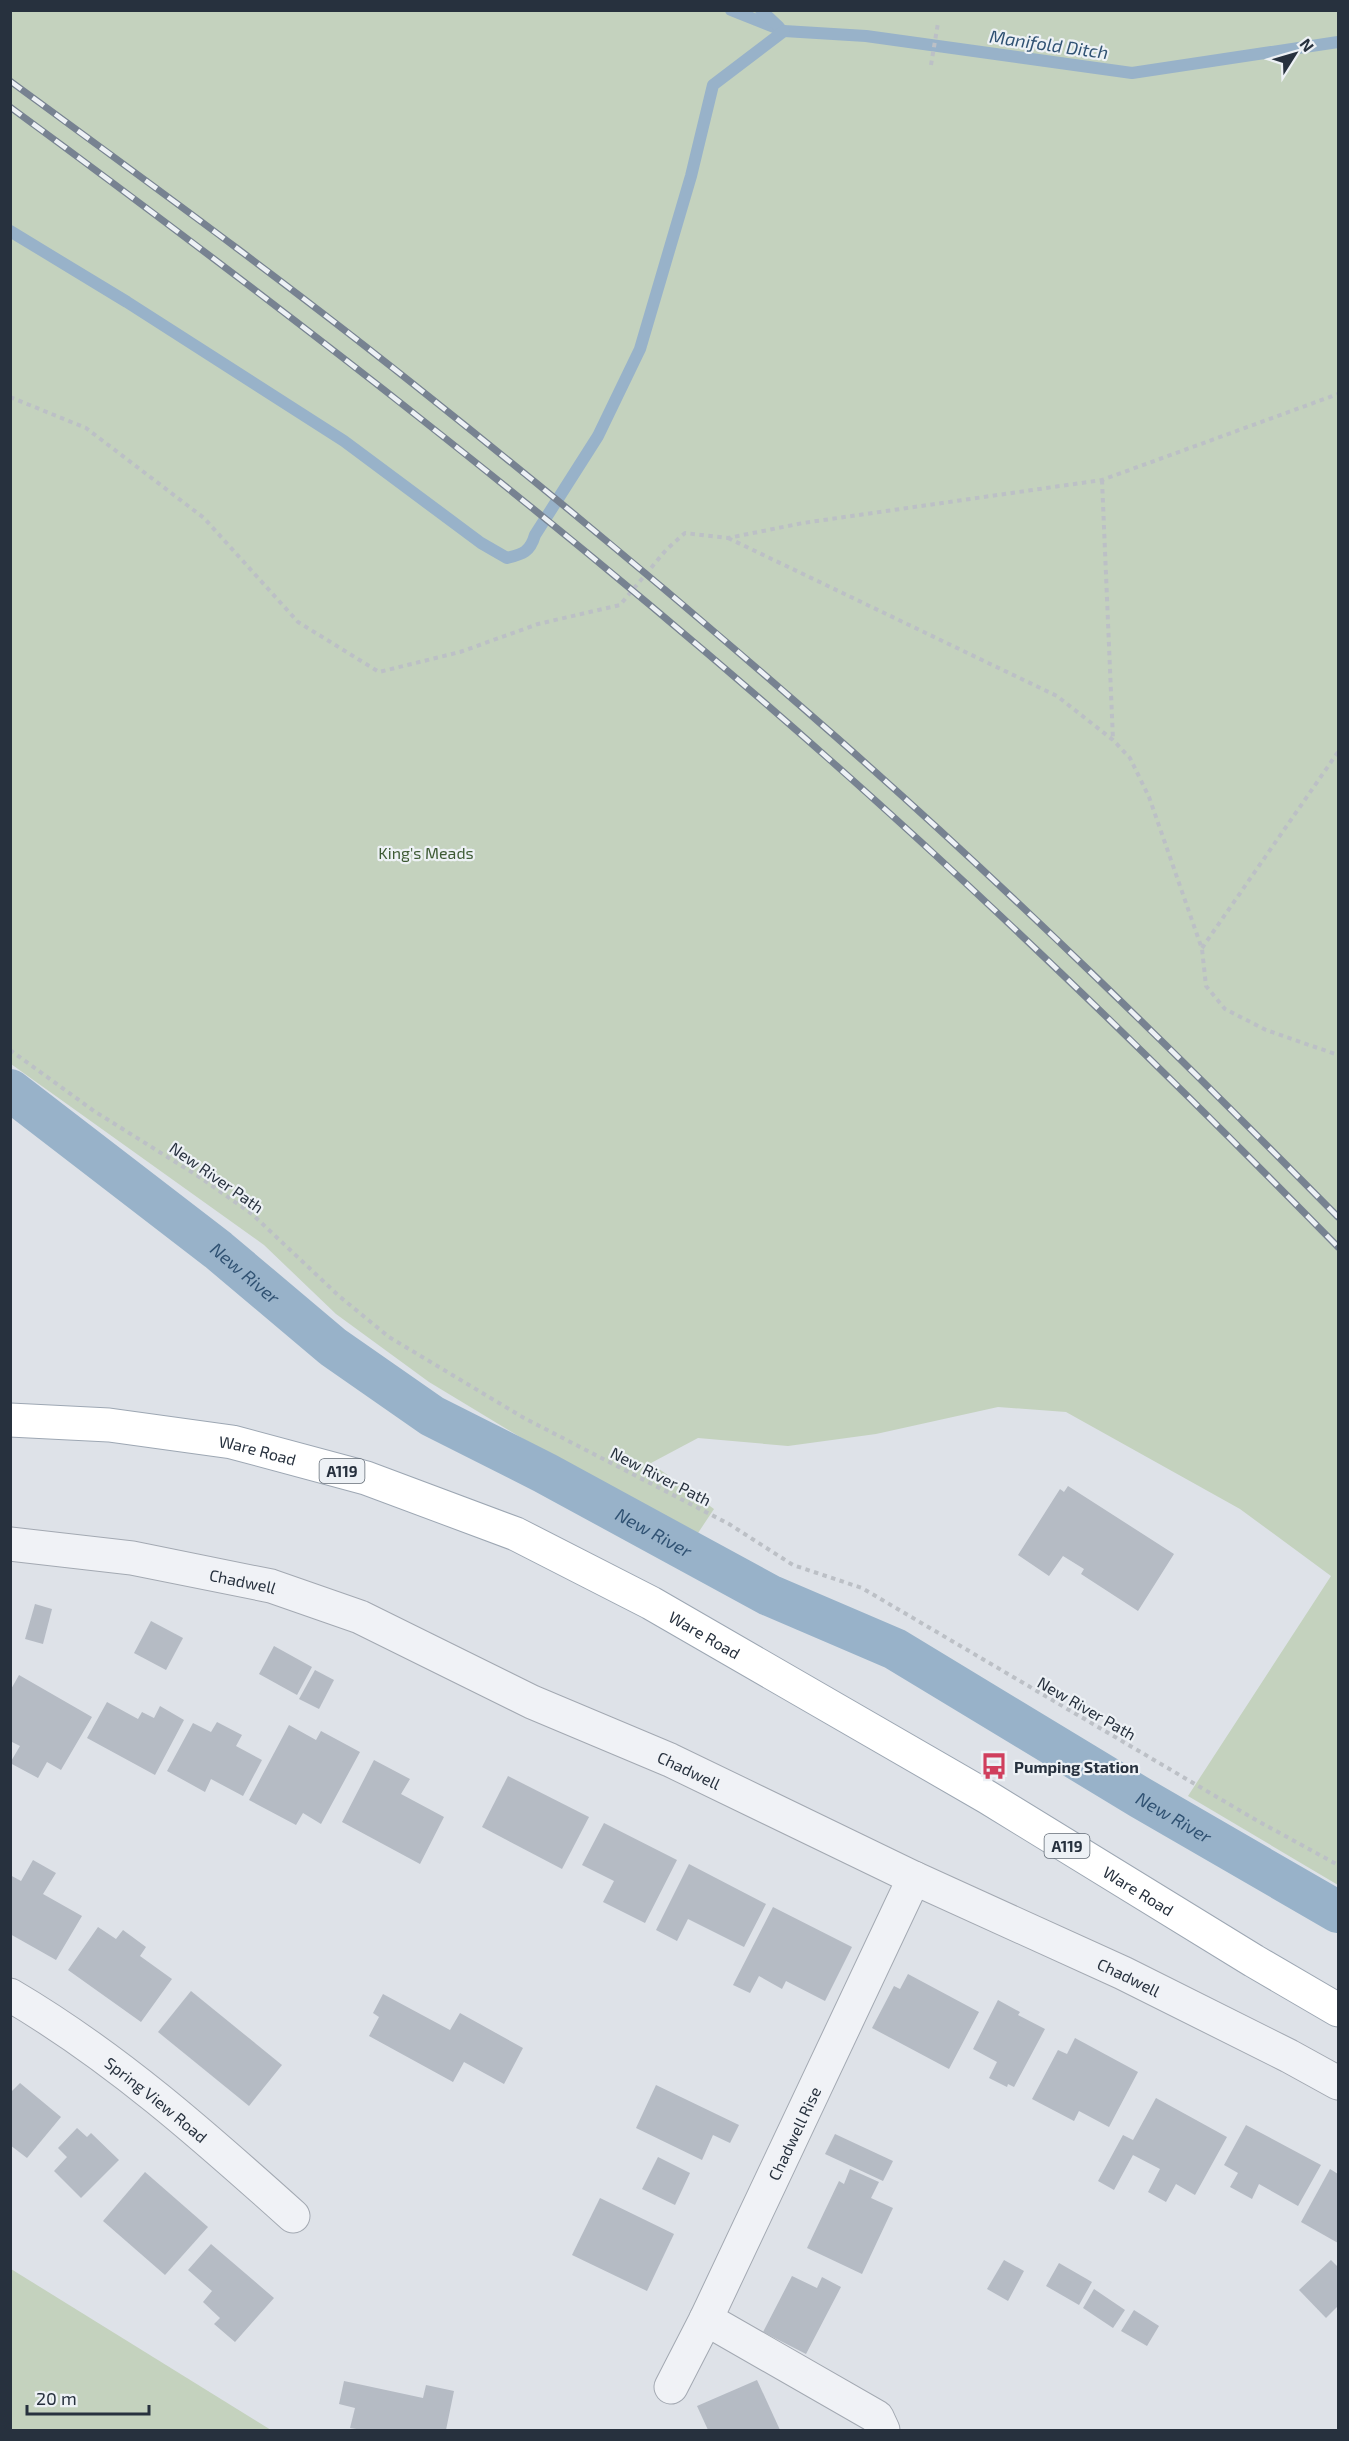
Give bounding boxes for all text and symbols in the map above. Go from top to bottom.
north arrow [1265,24,1325,84]
water label: Manifold Ditch [988,25,1110,63]
text: N [1296,34,1318,55]
park label: King's Meads [378,843,474,862]
street label: New River Path [166,1138,268,1216]
water label: New River [206,1238,285,1309]
street label: Ware Road [218,1431,298,1468]
street label: New River Path [608,1442,714,1510]
road number: A119 [320,1459,364,1483]
water label: New River [612,1503,697,1562]
street label: Chadwell [208,1564,279,1597]
street label: Ware Road [666,1606,744,1662]
street label: New River Path [1034,1672,1140,1744]
street label: Chadwell [655,1747,724,1793]
bus stop icon: Pumping Station [979,1751,1009,1781]
place label: Pumping Station [1014,1757,1139,1776]
water label: New River [1132,1787,1216,1848]
road number: A119 [1044,1834,1090,1858]
street label: Ware Road [1100,1862,1178,1919]
street label: Chadwell [1095,1953,1164,2000]
street label: Spring View Road [102,2052,212,2146]
street label: Chadwell Rise [763,2083,824,2183]
scale bar [27,2378,148,2416]
text: 20 m [36,2387,77,2409]

